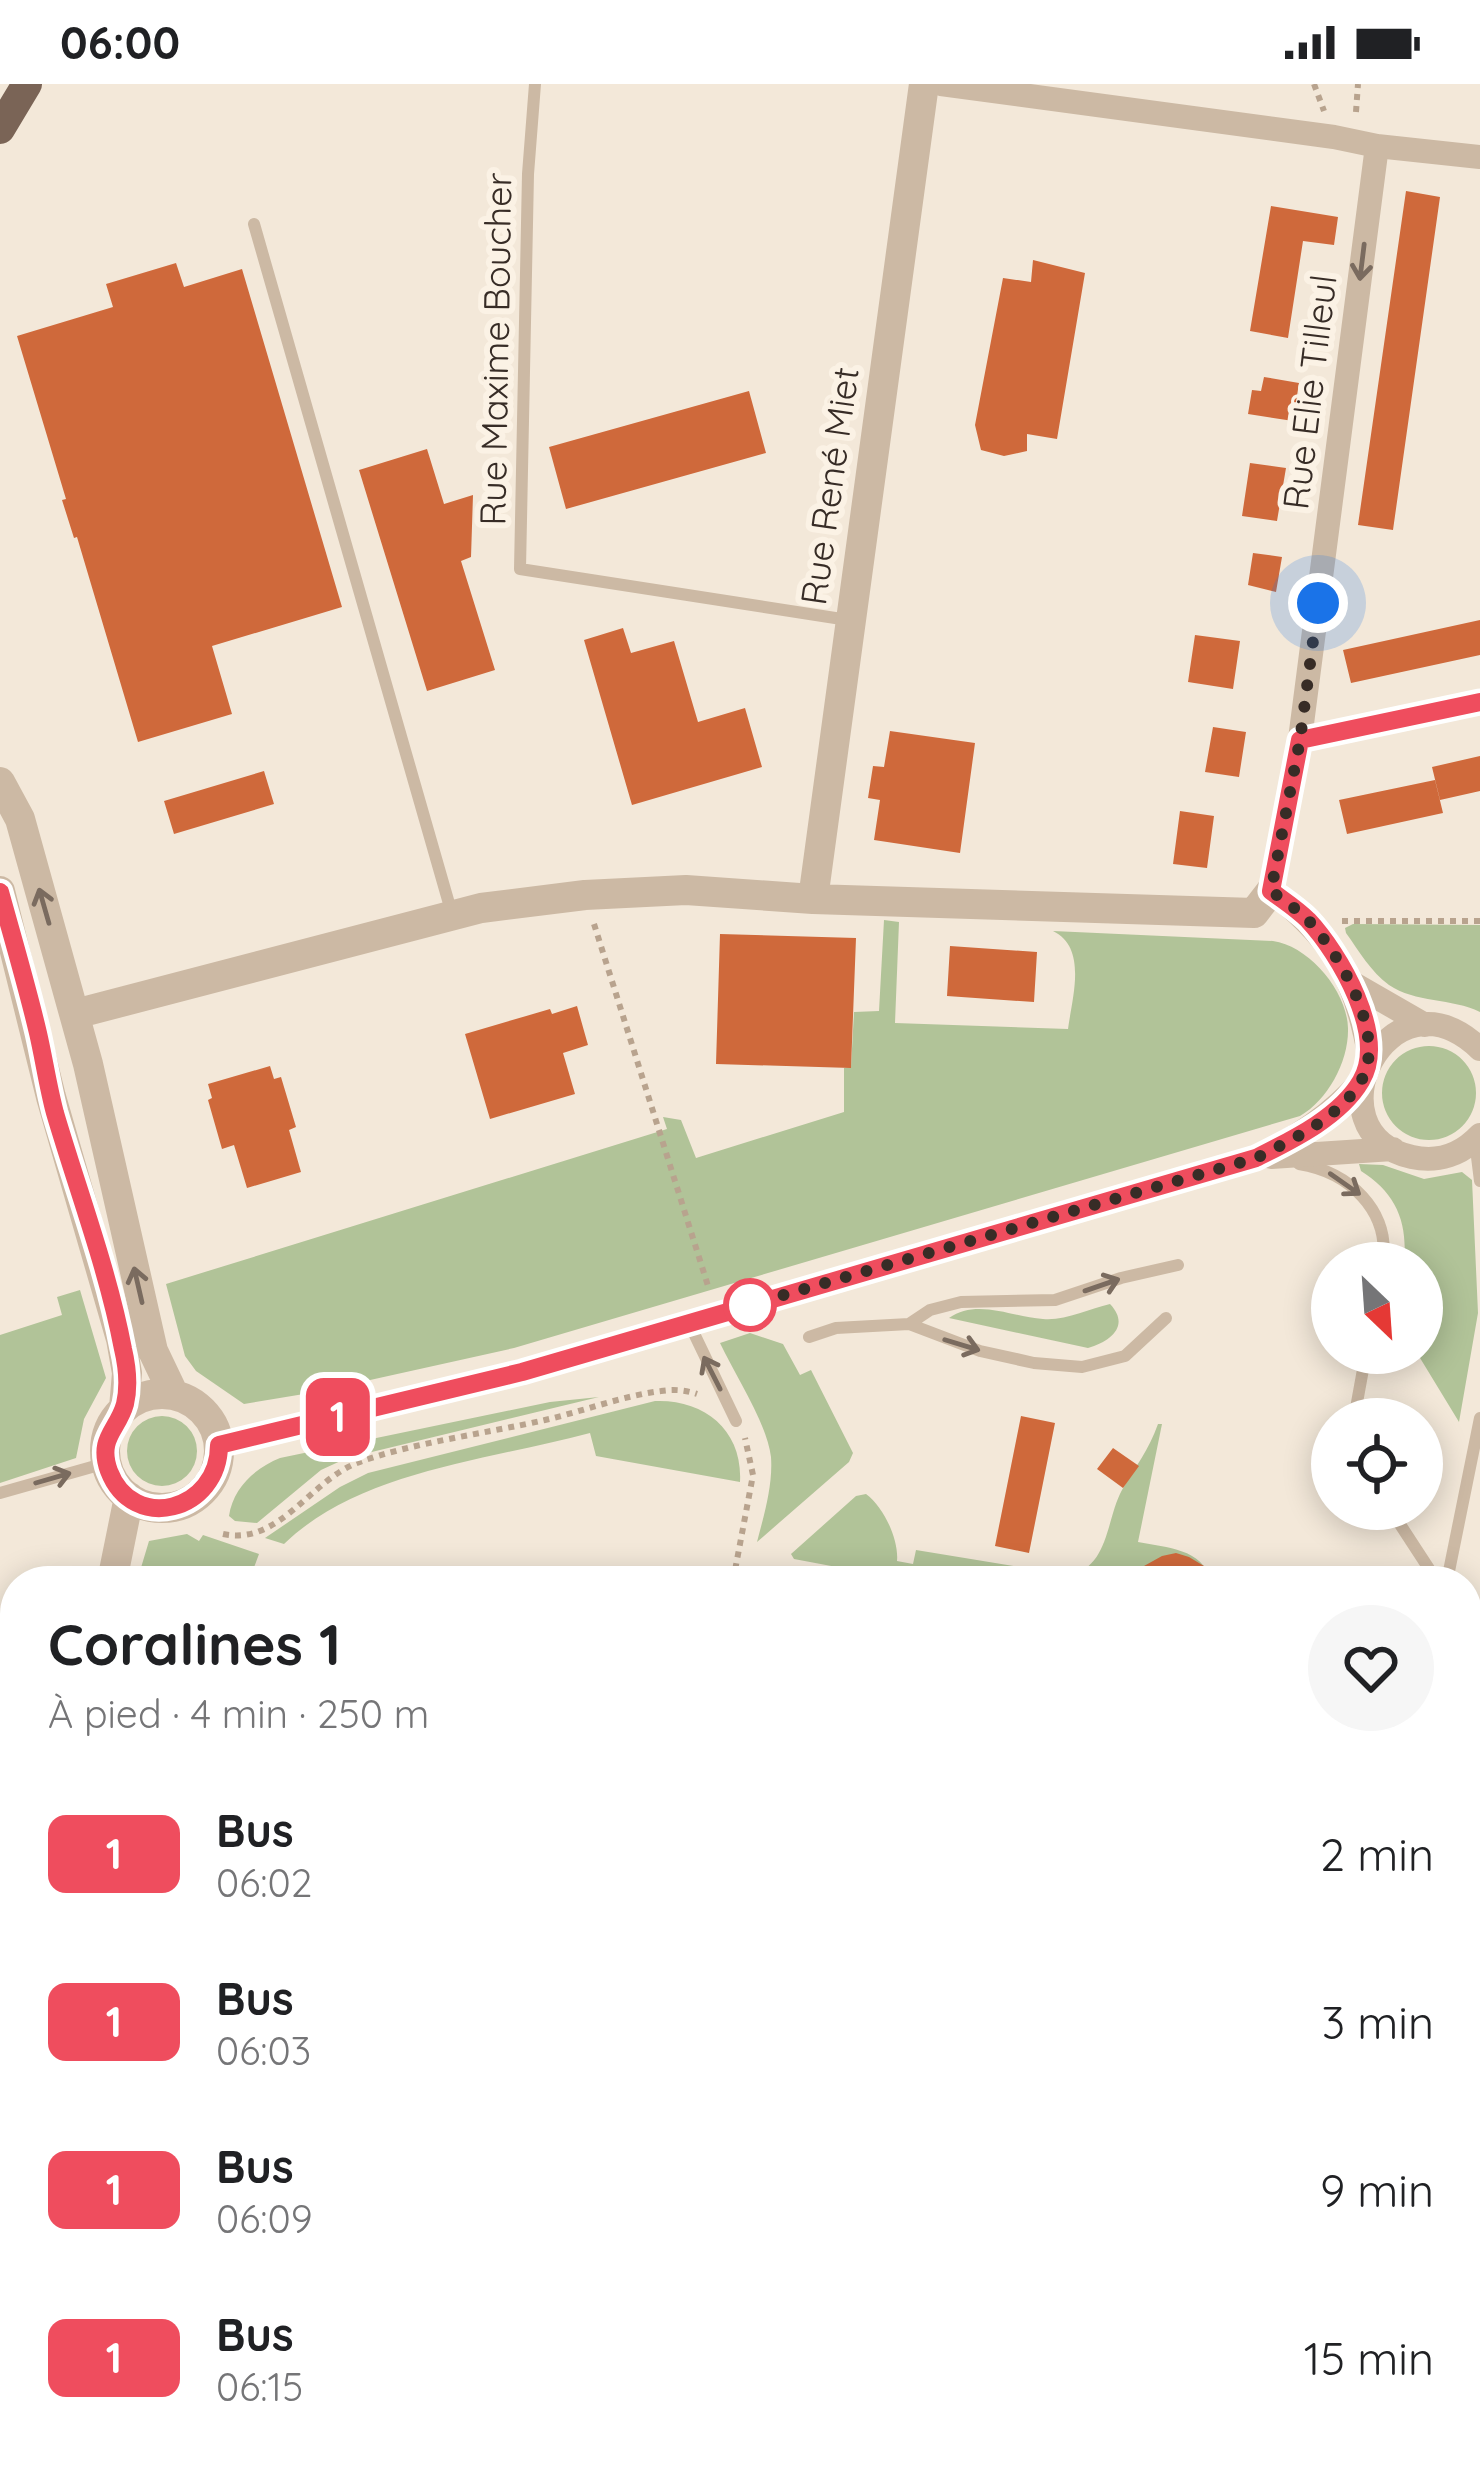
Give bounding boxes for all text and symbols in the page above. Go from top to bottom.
text: 06:00 [60,14,180,70]
street label: Rue Maxime Boucher [469,172,521,526]
one-way arrow [1351,242,1373,281]
street label: Rue Elie Tilleul [1272,272,1346,512]
street label: Rue René Miet [790,364,868,608]
your location [1288,573,1348,633]
one-way arrow [32,888,54,926]
one-way arrow [1328,1171,1362,1196]
north arrow [1311,1242,1443,1374]
map controls [1311,1242,1443,1530]
one-way arrow [125,1266,148,1304]
one-way arrow [1082,1273,1119,1294]
unlabelled marker [725,1280,775,1330]
one-way arrow [942,1335,980,1357]
one-way arrow [699,1355,722,1391]
line badge: 1 [299,1378,377,1456]
text: 1 [330,1390,346,1443]
button: locate [1311,1398,1443,1530]
one-way arrow [33,1466,71,1488]
button: heart [1308,1605,1434,1731]
text: Coralines 1 [48,1608,341,1679]
text: À pied · 4 min · 250 m [48,1689,429,1738]
text: Bus [216,1802,294,1858]
text: 2 min [1320,1826,1434,1882]
text: 1 [106,1827,122,1880]
text: 06:02 [216,1858,312,1907]
text: Bus [216,1970,294,2026]
text: 3 min [1321,1994,1434,2050]
text: 1 [106,1995,122,2048]
text: 06:03 [216,2026,311,2075]
text: Bus [216,2138,294,2194]
text: 9 min [1320,2162,1434,2218]
text: 1 [106,2163,122,2216]
text: 06:09 [216,2194,312,2243]
text: Bus [216,2306,294,2362]
text: 15 min [1304,2330,1434,2386]
text: 1 [106,2331,122,2384]
text: 06:15 [216,2362,303,2411]

